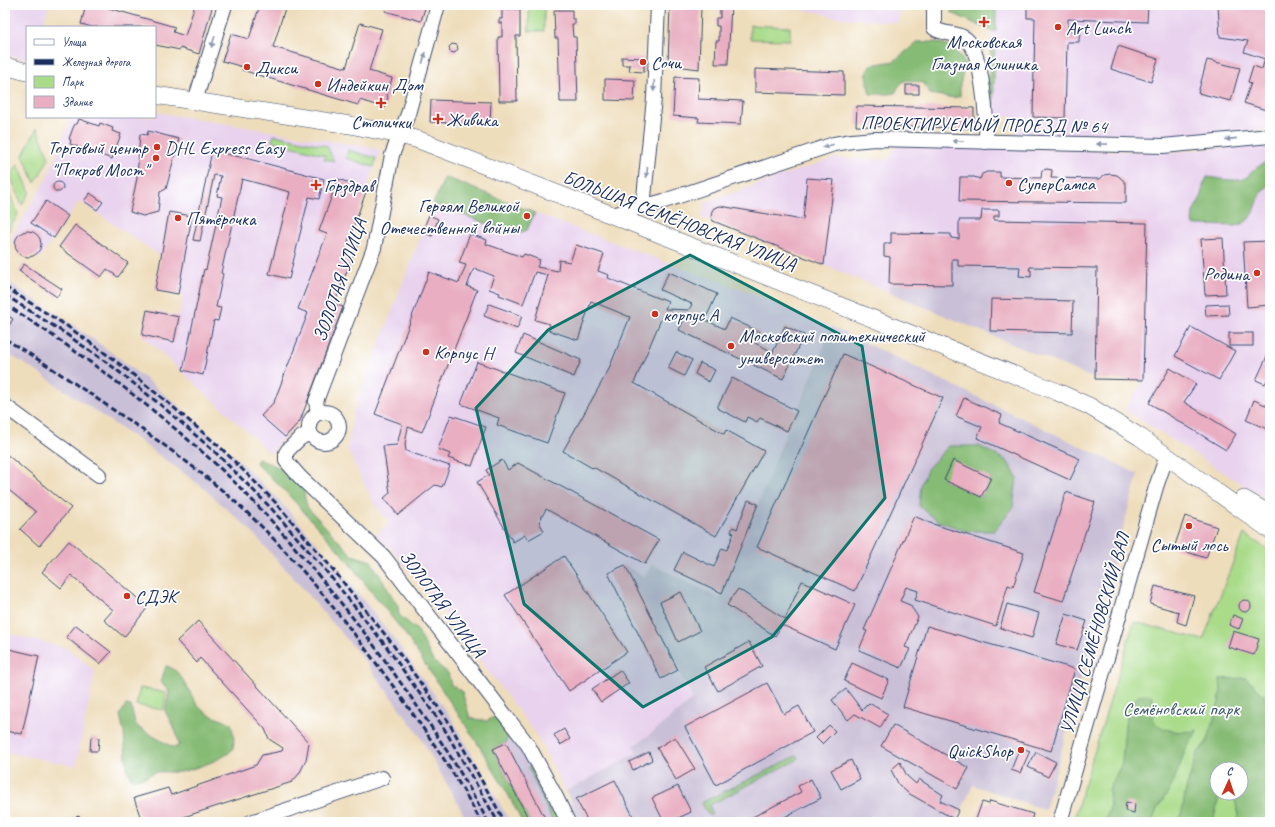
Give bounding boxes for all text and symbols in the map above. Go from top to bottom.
marker: Московская Глазная Клиника [978,16,990,28]
place label: Art Lunch [1066,16,1133,40]
marker: Art Lunch [1053,22,1063,32]
legend [26,26,156,118]
place label: Московская Глазная Клиника [931,30,1040,76]
text: Улица [62,34,87,50]
one-way arrow [210,36,216,48]
one-way arrow [421,51,427,63]
place label: Сочи [651,51,683,75]
text: Железная дорога [62,54,131,70]
place label: Дикси [255,56,299,80]
marker: Сочи [638,57,648,67]
marker: Дикси [242,62,252,72]
place label: Индейкин Дом [326,73,424,97]
text: Парк [62,74,85,90]
marker: Индейкин Дом [313,79,323,89]
one-way arrow [651,80,658,92]
text: Здание [62,94,93,110]
marker: Столички [376,98,386,108]
place label: Живика [446,108,500,132]
place label: Столички [351,110,413,134]
street label: ПРОЕКТИРУЕМЫЙ ПРОЕЗД № 64 [861,111,1110,139]
marker: Живика [433,114,443,124]
place label: Торговый центр "Покров Мост" [48,136,151,182]
place label: DHL Express Easy [165,136,286,160]
one-way arrow [1225,136,1237,142]
one-way arrow [951,138,964,144]
one-way arrow [1096,141,1108,148]
marker: DHL Express Easy [152,142,162,152]
one-way arrow [822,143,834,149]
marker: Торговый центр "Покров Мост" [151,153,161,163]
street label: БОЛЬШАЯ СЕМЁНОВСКАЯ УЛИЦА [560,165,800,277]
one-way arrow [643,166,650,178]
place label: СуперСамса [1017,172,1097,196]
place label: Горздрав [324,174,377,198]
marker: СуперСамса [1004,178,1014,188]
marker: Горздрав [311,180,321,190]
place label: Героям Великой Отечественной войны [380,194,521,240]
place label: Пятёрочка [186,207,257,231]
marker: Героям Великой Отечественной войны [522,211,532,221]
marker: Пятёрочка [173,213,183,223]
street label: ЗОЛОТАЯ УЛИЦА [308,214,373,345]
place label: Родина [1204,262,1251,286]
marker: Родина [1252,268,1262,278]
place label: корпус А [663,303,720,327]
marker: корпус А [650,309,660,319]
place label: Московский политехнический университет [738,324,926,370]
place label: Корпус Н [434,341,496,365]
marker: Московский политехнический университет [726,341,736,351]
marker: Корпус Н [421,347,431,357]
marker: Сытый лось [1184,521,1194,531]
street label: УЛИЦА СЕМЁНОВСКИЙ ВАЛ [1055,528,1136,737]
place label: Сытый лось [1150,533,1229,557]
street label: ЗОЛОТАЯ УЛИЦА [394,545,491,663]
place label: СДЭК [135,585,180,609]
marker: СДЭК [122,591,132,601]
park label: Семёновский парк [1123,697,1240,721]
place label: QuickShop [947,739,1014,763]
marker: QuickShop [1016,745,1026,755]
north arrow [1209,761,1249,801]
text: С [1226,764,1234,778]

